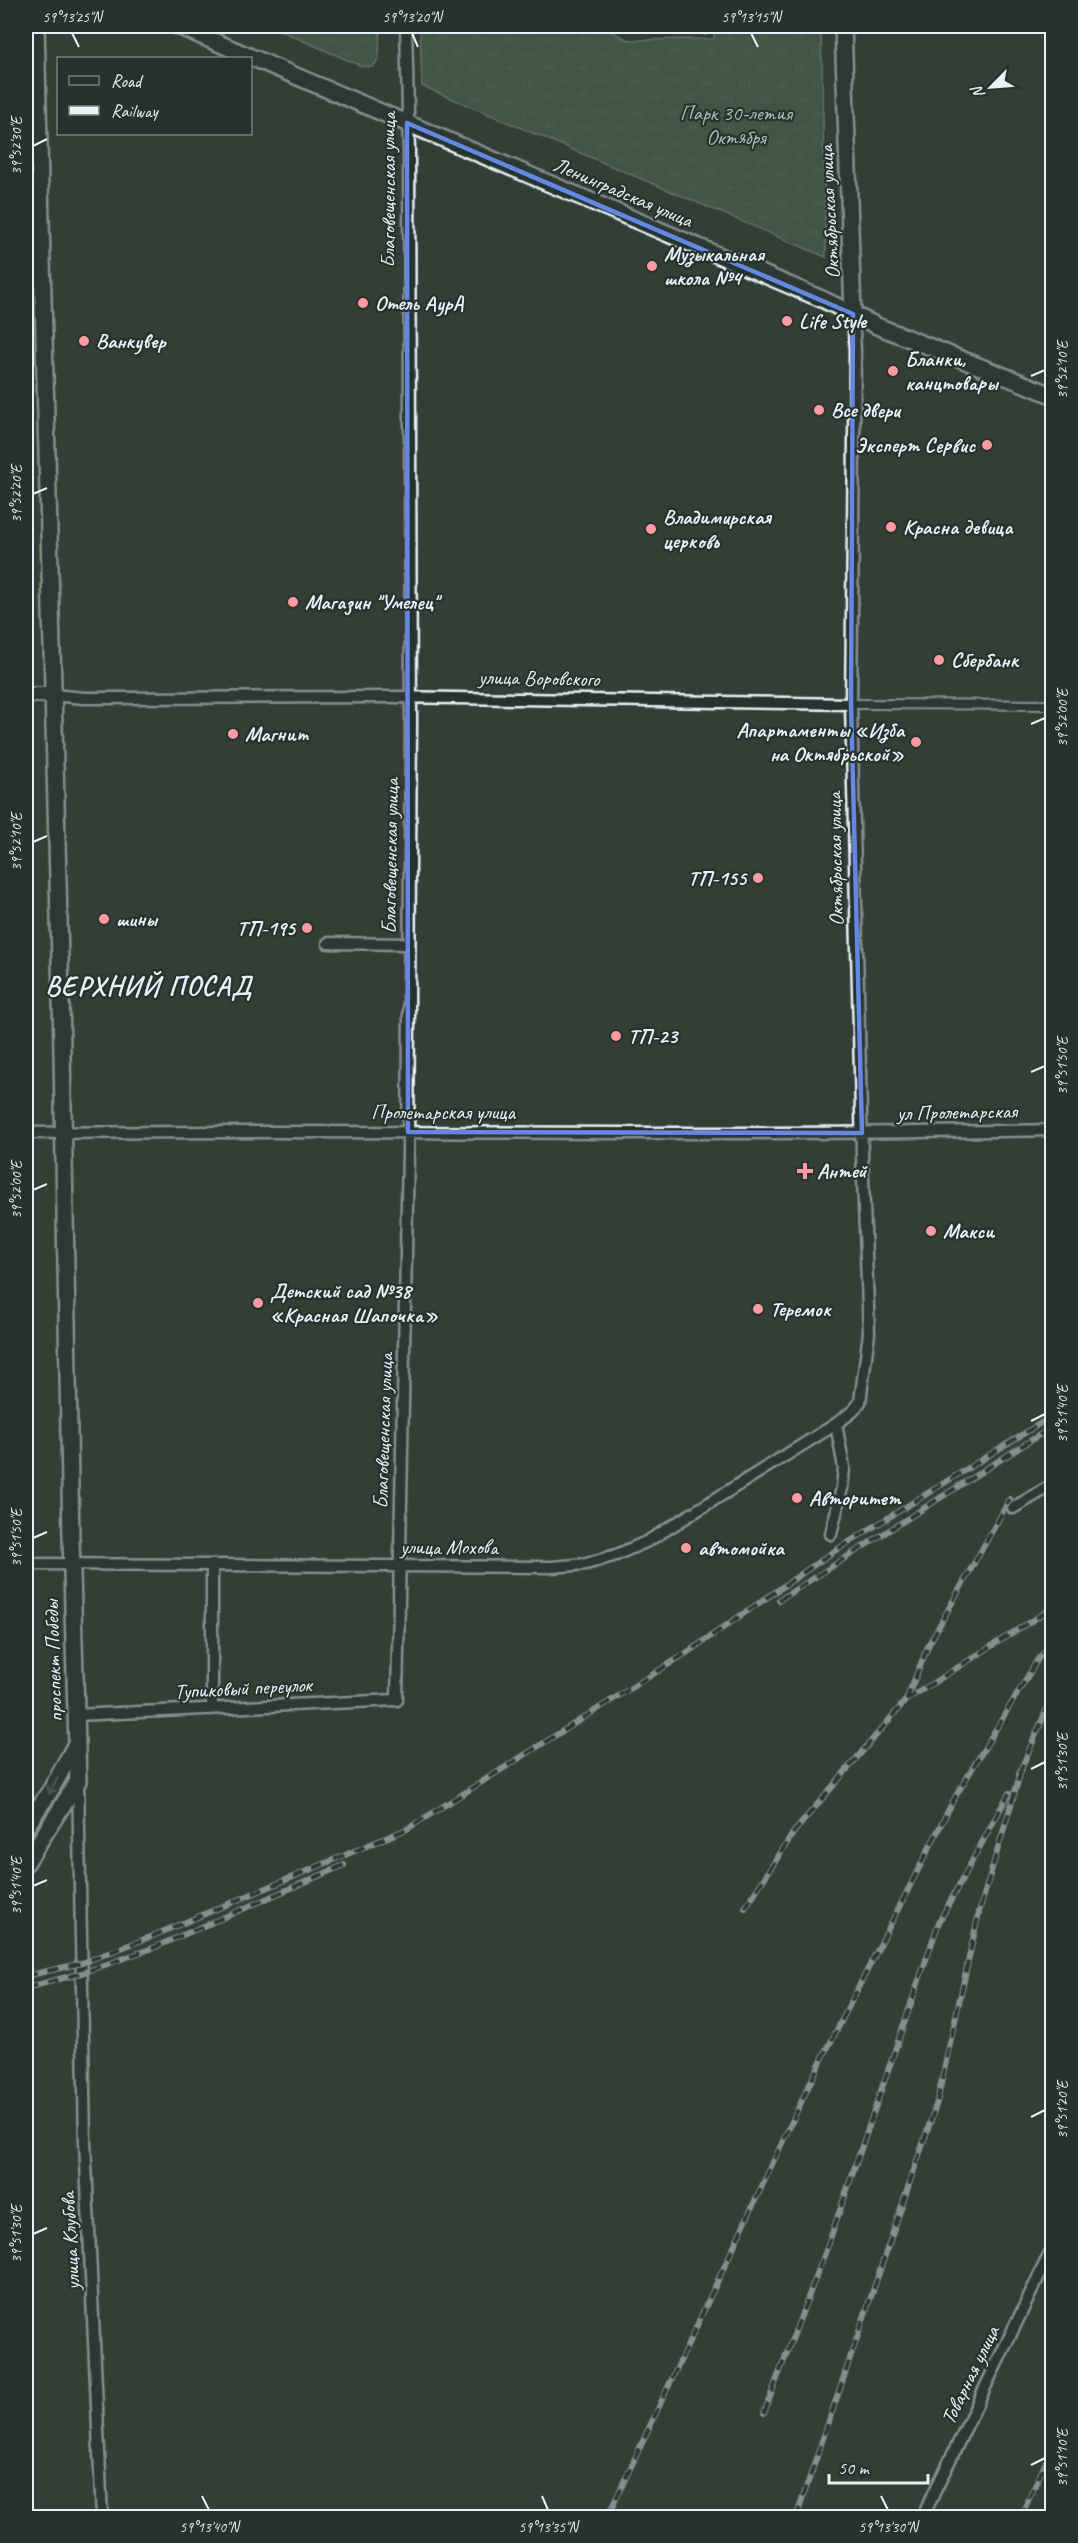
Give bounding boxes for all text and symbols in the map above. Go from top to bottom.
text: 59°13'25"N [42,8,105,27]
text: 59°13'20"N [382,8,445,27]
text: 59°13'15"N [721,8,784,27]
legend [57,57,252,135]
north arrow [961,57,1021,117]
text: Road [111,70,144,92]
text: N [966,81,989,102]
text: Railway [111,100,159,122]
park label: Парк 30-летия Октября [680,100,794,150]
street label: Благовещенская улица [375,110,401,268]
text: 39°52'30"E [7,115,26,175]
street label: Октябрьская улица [812,142,845,280]
street label: Ленинградская улица [550,151,698,234]
place label: Музыкальная школа №4 [664,241,766,291]
marker: Музыкальная школа №4 [645,259,659,273]
place label: Отель АурА [375,290,465,317]
marker: Отель АурА [356,296,370,310]
place label: Life Style [799,308,868,334]
marker: Life Style [780,314,794,328]
place label: Ванкувер [96,328,168,355]
marker: Ванкувер [77,334,91,348]
text: 39°52'10"E [1053,339,1072,399]
place label: Бланки, канцтовары [905,346,1000,396]
marker: Бланки, канцтовары [886,364,900,378]
place label: Все двери [831,397,902,423]
marker: Все двери [812,403,826,417]
place label: Эксперт Сервис [855,432,976,458]
marker: Эксперт Сервис [980,438,994,452]
text: 39°52'20"E [7,463,26,523]
place label: Владимирская церковь [663,504,772,554]
place label: Красна девица [903,514,1014,540]
marker: Красна девица [884,520,898,534]
marker: Владимирская церковь [644,522,658,536]
place label: Магазин "Умелец" [305,589,443,616]
marker: Магазин "Умелец" [286,595,300,609]
place label: Сбербанк [951,647,1020,673]
marker: Сбербанк [932,653,946,667]
street label: улица Воровского [476,664,601,692]
text: 39°52'00"E [1053,687,1072,747]
place label: Апартаменты «Изба на Октябрьской» [737,717,906,767]
place label: Магнит [245,721,310,747]
marker: Магнит [226,727,240,741]
marker: Апартаменты «Изба на Октябрьской» [909,735,923,749]
street label: Благовещенская улица [376,776,404,934]
street label: Октябрьская улица [821,789,849,926]
text: 39°52'10"E [7,811,26,871]
place label: ТП-155 [688,865,748,891]
marker: ТП-155 [751,871,765,885]
place label: шины [116,906,159,932]
marker: шины [97,912,111,926]
place label: ТП-195 [237,915,297,941]
marker: ТП-195 [300,921,314,935]
district label: ВЕРХНИЙ ПОСАД [45,969,254,1003]
place label: ТП-23 [628,1023,680,1049]
marker: ТП-23 [609,1029,623,1043]
text: 39°51'50"E [1053,1035,1072,1095]
street label: ул Пролетарская [895,1098,1019,1126]
street label: Пролетарская улица [371,1099,516,1125]
place label: Антей [817,1158,868,1184]
text: 39°52'00"E [7,1159,26,1219]
marker: Антей [798,1164,812,1178]
place label: Макси [943,1218,996,1244]
marker: Макси [924,1224,938,1238]
place label: Детский сад №38 «Красная Шапочка» [270,1278,438,1328]
marker: Детский сад №38 «Красная Шапочка» [251,1296,265,1310]
place label: Теремок [770,1296,832,1322]
marker: Теремок [751,1302,765,1316]
street label: Благовещенская улица [367,1350,399,1509]
text: 39°51'40"E [1053,1383,1072,1443]
place label: Авторитет [809,1485,902,1511]
marker: Авторитет [790,1491,804,1505]
text: 39°51'50"E [7,1507,26,1567]
street label: улица Мохова [398,1534,500,1560]
place label: автомойка [698,1535,785,1561]
marker: автомойка [679,1541,693,1555]
street label: проспект Победы [38,1598,68,1722]
street label: Тупиковый переулок [174,1671,314,1705]
text: 39°51'30"E [1053,1731,1072,1791]
one-way arrow [46,1777,58,1794]
text: 39°51'40"E [7,1855,26,1915]
text: 39°51'20"E [1053,2079,1072,2139]
street label: улица Клубова [54,2189,86,2293]
text: 39°51'30"E [7,2203,26,2263]
street label: Товарная улица [935,2320,1006,2429]
text: 39°51'10"E [1053,2427,1072,2487]
scale bar [829,2447,928,2485]
text: 50 m [838,2457,871,2479]
text: 59°13'40"N [179,2518,242,2537]
text: 59°13'35"N [518,2518,581,2537]
text: 59°13'30"N [858,2518,921,2537]

